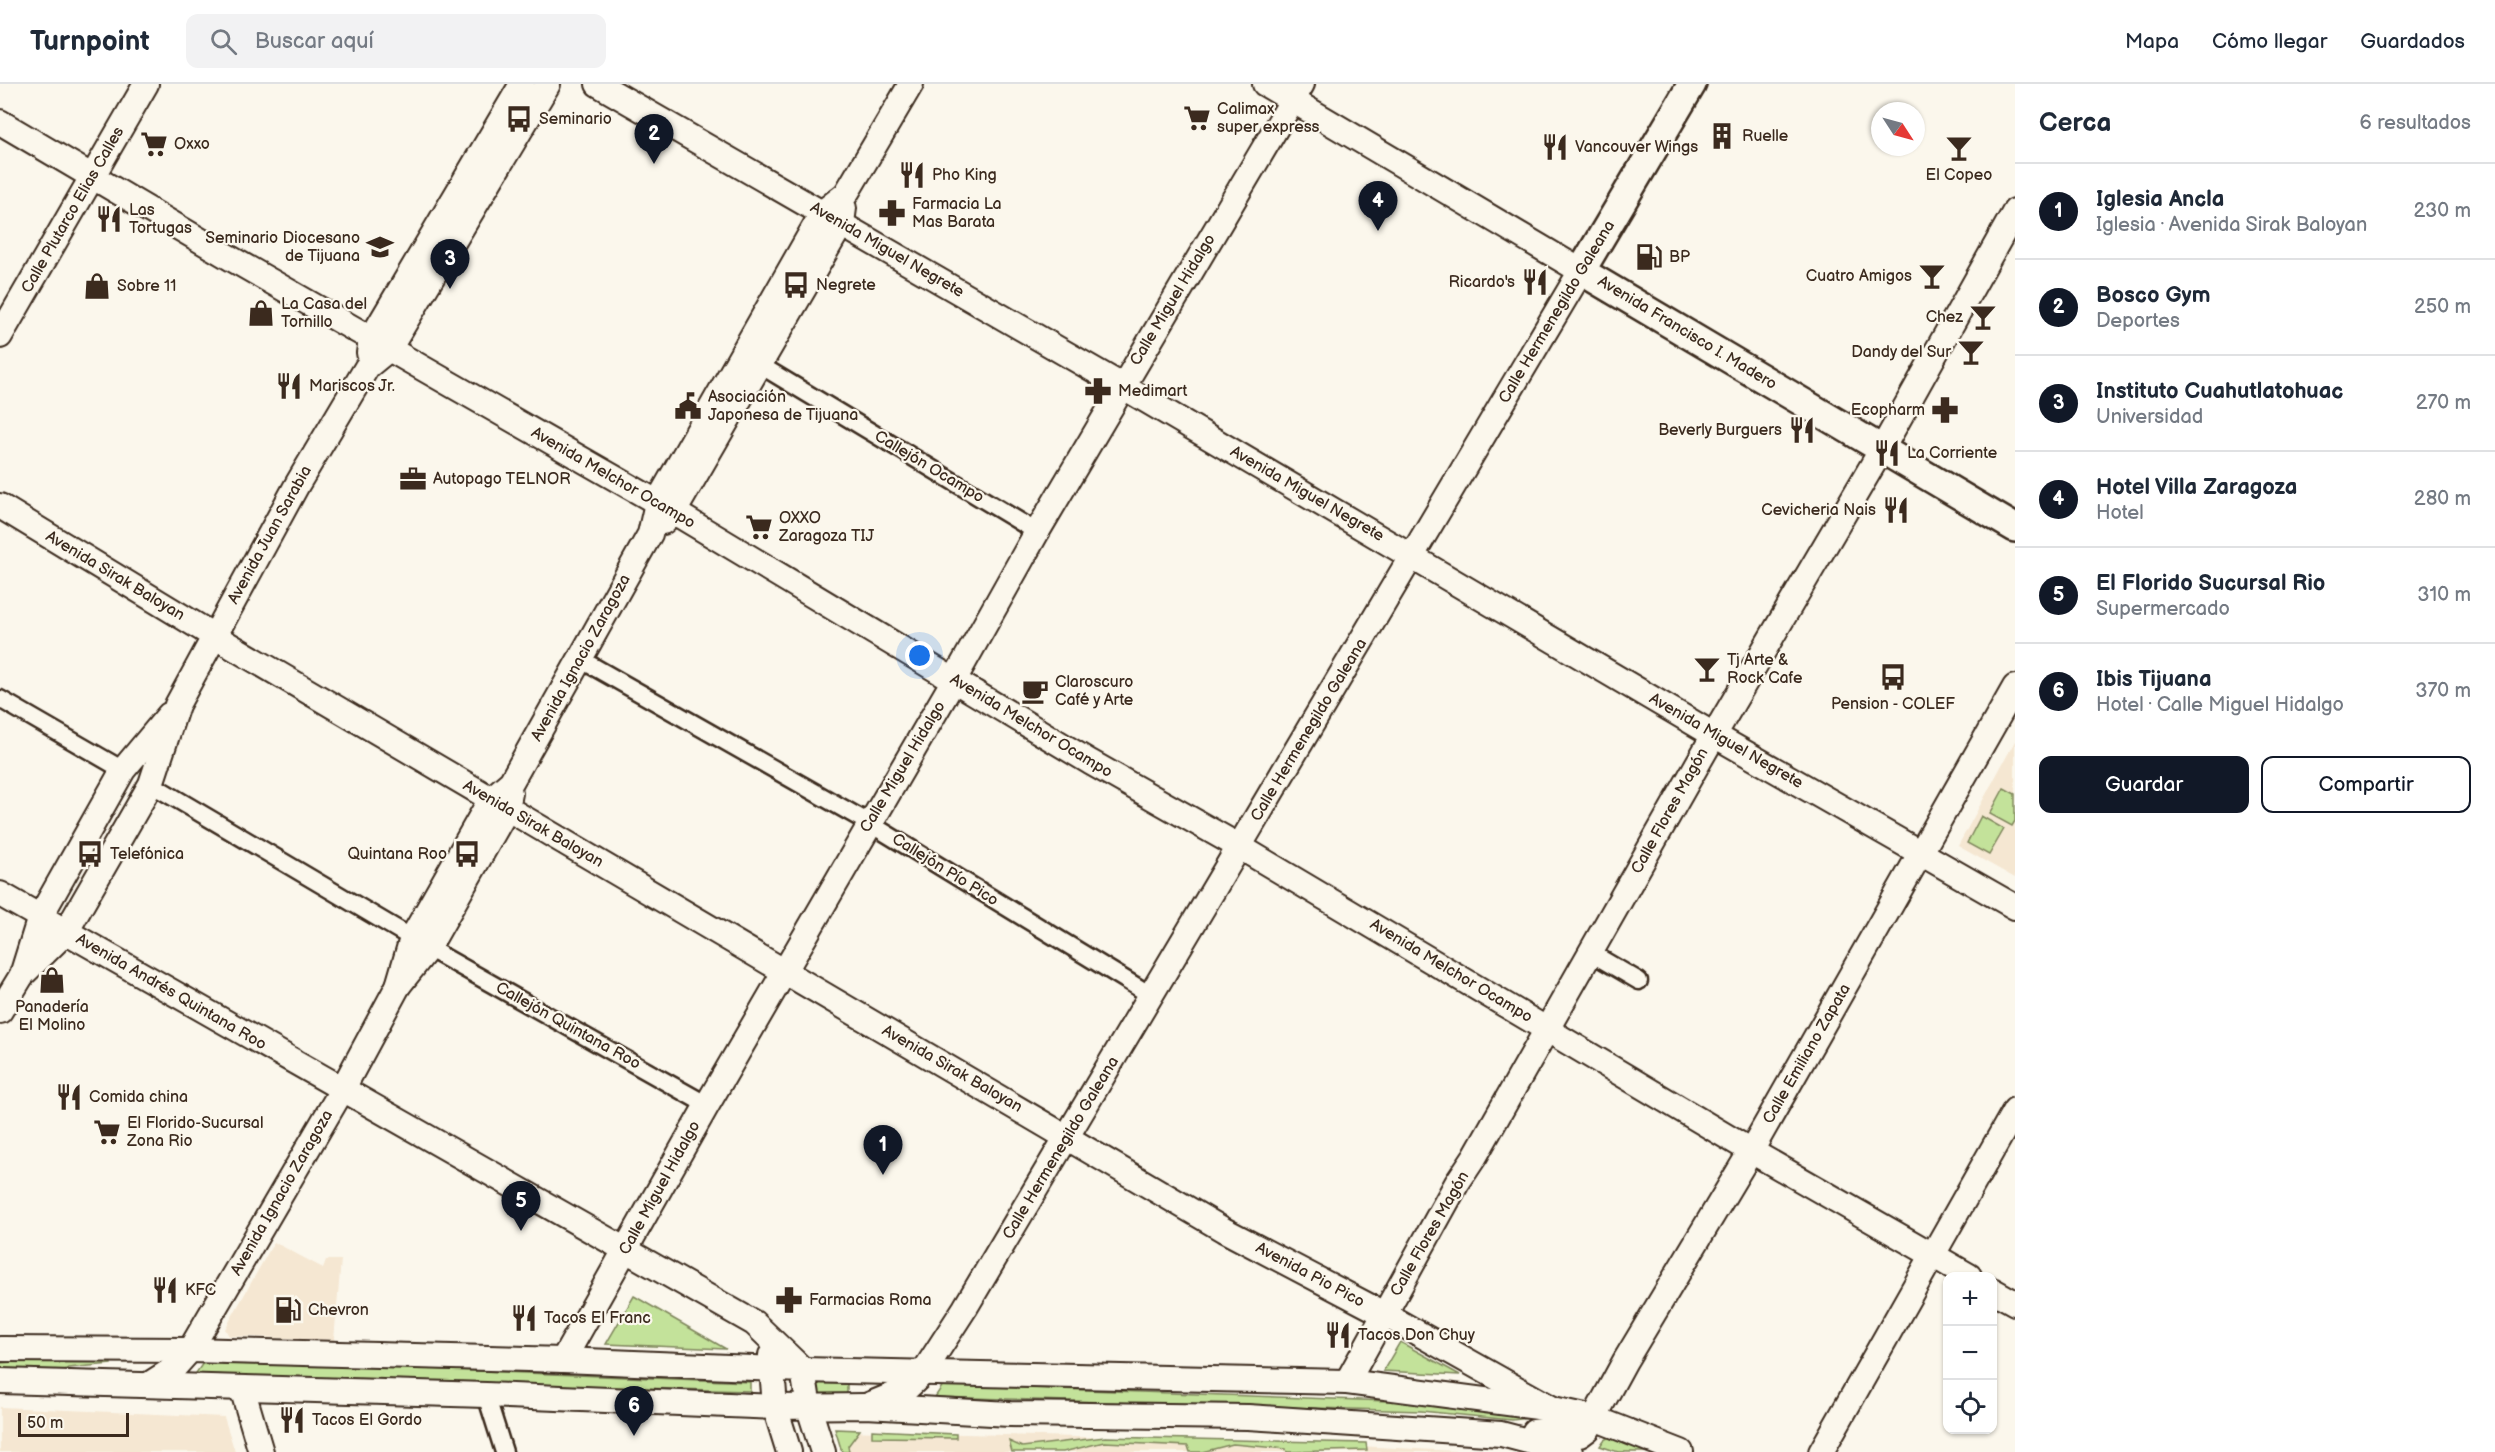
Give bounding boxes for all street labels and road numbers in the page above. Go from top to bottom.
street label: Calle Plutarco Elias Calles [18,123,128,296]
street label: Avenida Miguel Negrete [807,198,967,302]
street label: Calle Hermenegildo Galeana [1495,217,1619,407]
street label: Calle Miguel Hidalgo [1126,231,1220,369]
street label: Avenida Francisco I. Madero [1594,272,1780,394]
street label: Avenida Melchor Ocampo [528,423,698,533]
street label: Callejón Ocampo [871,427,987,507]
street label: Avenida Miguel Negrete [1227,442,1388,546]
street label: Avenida Juan Sarabia [224,463,316,607]
street label: Avenida Sirak Baloyan [42,527,188,625]
street label: Avenida Ignacio Zaragoza [527,571,635,745]
street label: Calle Hermenegildo Galeana [1247,635,1371,825]
street label: Avenida Melchor Ocampo [946,670,1116,782]
street label: Avenida Miguel Negrete [1646,689,1807,793]
street label: Calle Miguel Hidalgo [856,698,950,836]
street label: Calle Flores Magón [1628,745,1712,877]
street label: Avenida Sirak Baloyan [460,776,606,872]
street label: Callejón Pío Pico [888,830,1002,910]
street label: Avenida Melchor Ocampo [1366,915,1536,1027]
street label: Avenida Andrés Quintana Roo [72,930,270,1054]
street label: Callejón Quintana Roo [492,978,644,1074]
street label: Calle Emiliano Zapata [1759,981,1855,1127]
street label: Avenida Sirak Baloyan [879,1021,1025,1117]
street label: Calle Hermenegildo Galeana [999,1053,1123,1243]
street label: Avenida Ignacio Zaragoza [227,1107,337,1279]
street label: Calle Miguel Hidalgo [615,1118,705,1258]
street label: Calle Flores Magón [1387,1168,1473,1300]
street label: Avenida Pio Pico [1252,1238,1368,1312]

